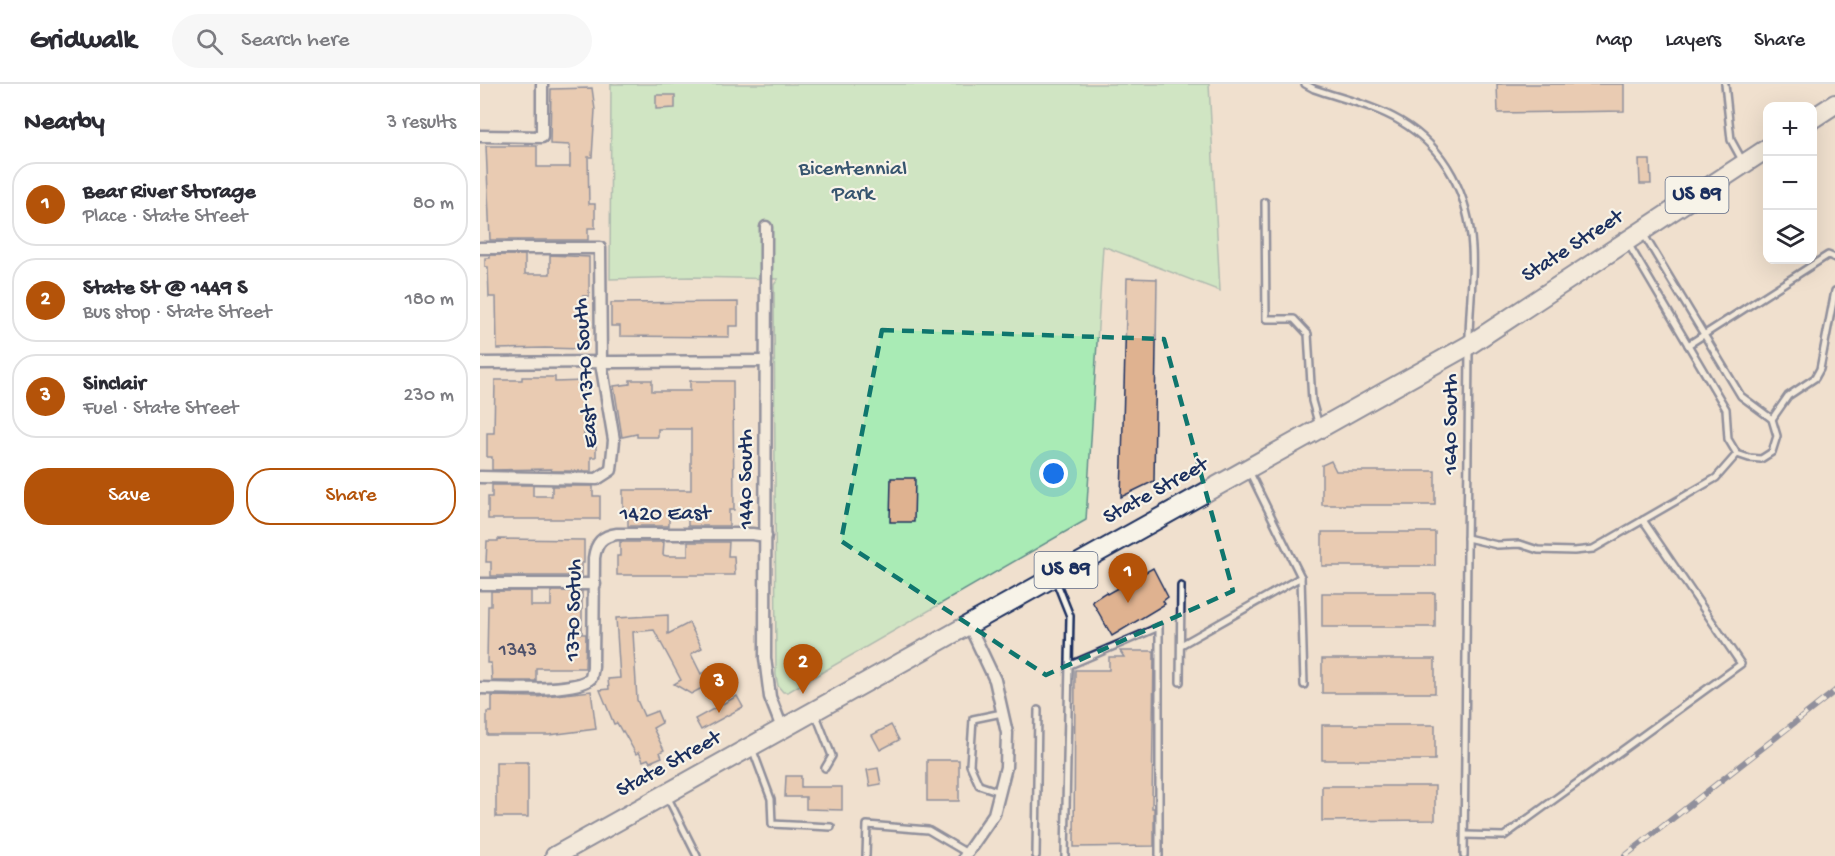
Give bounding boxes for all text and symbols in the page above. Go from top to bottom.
search box [172,14,592,68]
text: Gridwalk [30,25,136,58]
icon: search [193,25,226,58]
text: Search here [241,28,349,54]
text: Map [1596,29,1632,54]
text: Layers [1665,29,1721,54]
text: Share [1754,29,1805,54]
map controls [1763,102,1817,264]
button: + [1763,102,1817,156]
text: Nearby [24,108,105,139]
text: 3 results [387,112,456,135]
button: − [1763,156,1817,210]
park label: Bicentennial Park [798,157,907,208]
road number: US 89 [1666,177,1728,213]
text: Bear River Storage [83,180,256,206]
text: 1 [41,193,50,216]
text: 80 m [413,193,454,216]
street label: State Street [1517,204,1630,289]
text: Place · State Street [83,206,248,229]
button: layers [1763,210,1817,264]
text: State St @ 1449 S [83,276,247,302]
text: 2 [41,289,50,312]
text: 180 m [405,289,454,312]
street label: East 1370 South [569,297,605,449]
text: Bus stop · State Street [83,302,271,325]
text: Sinclair [83,372,146,398]
street label: 1640 South [1439,373,1465,475]
text: 3 [40,385,51,408]
text: 230 m [404,385,454,408]
text: Fuel · State Street [83,398,238,421]
street label: 1440 South [734,429,760,530]
street label: State Street [1099,452,1215,531]
your location [1039,459,1068,488]
button: Save [24,468,234,525]
button: Share [246,468,456,525]
street label: 1420 East [618,501,713,529]
road number: US 89 [1034,552,1098,588]
pin: 1 [1108,554,1148,603]
street label: 1370 Sotuh [561,559,589,662]
house number: 1343 [498,640,537,663]
pin: 2 [784,644,822,694]
pin: 3 [700,664,738,713]
street label: State Street [612,725,728,804]

